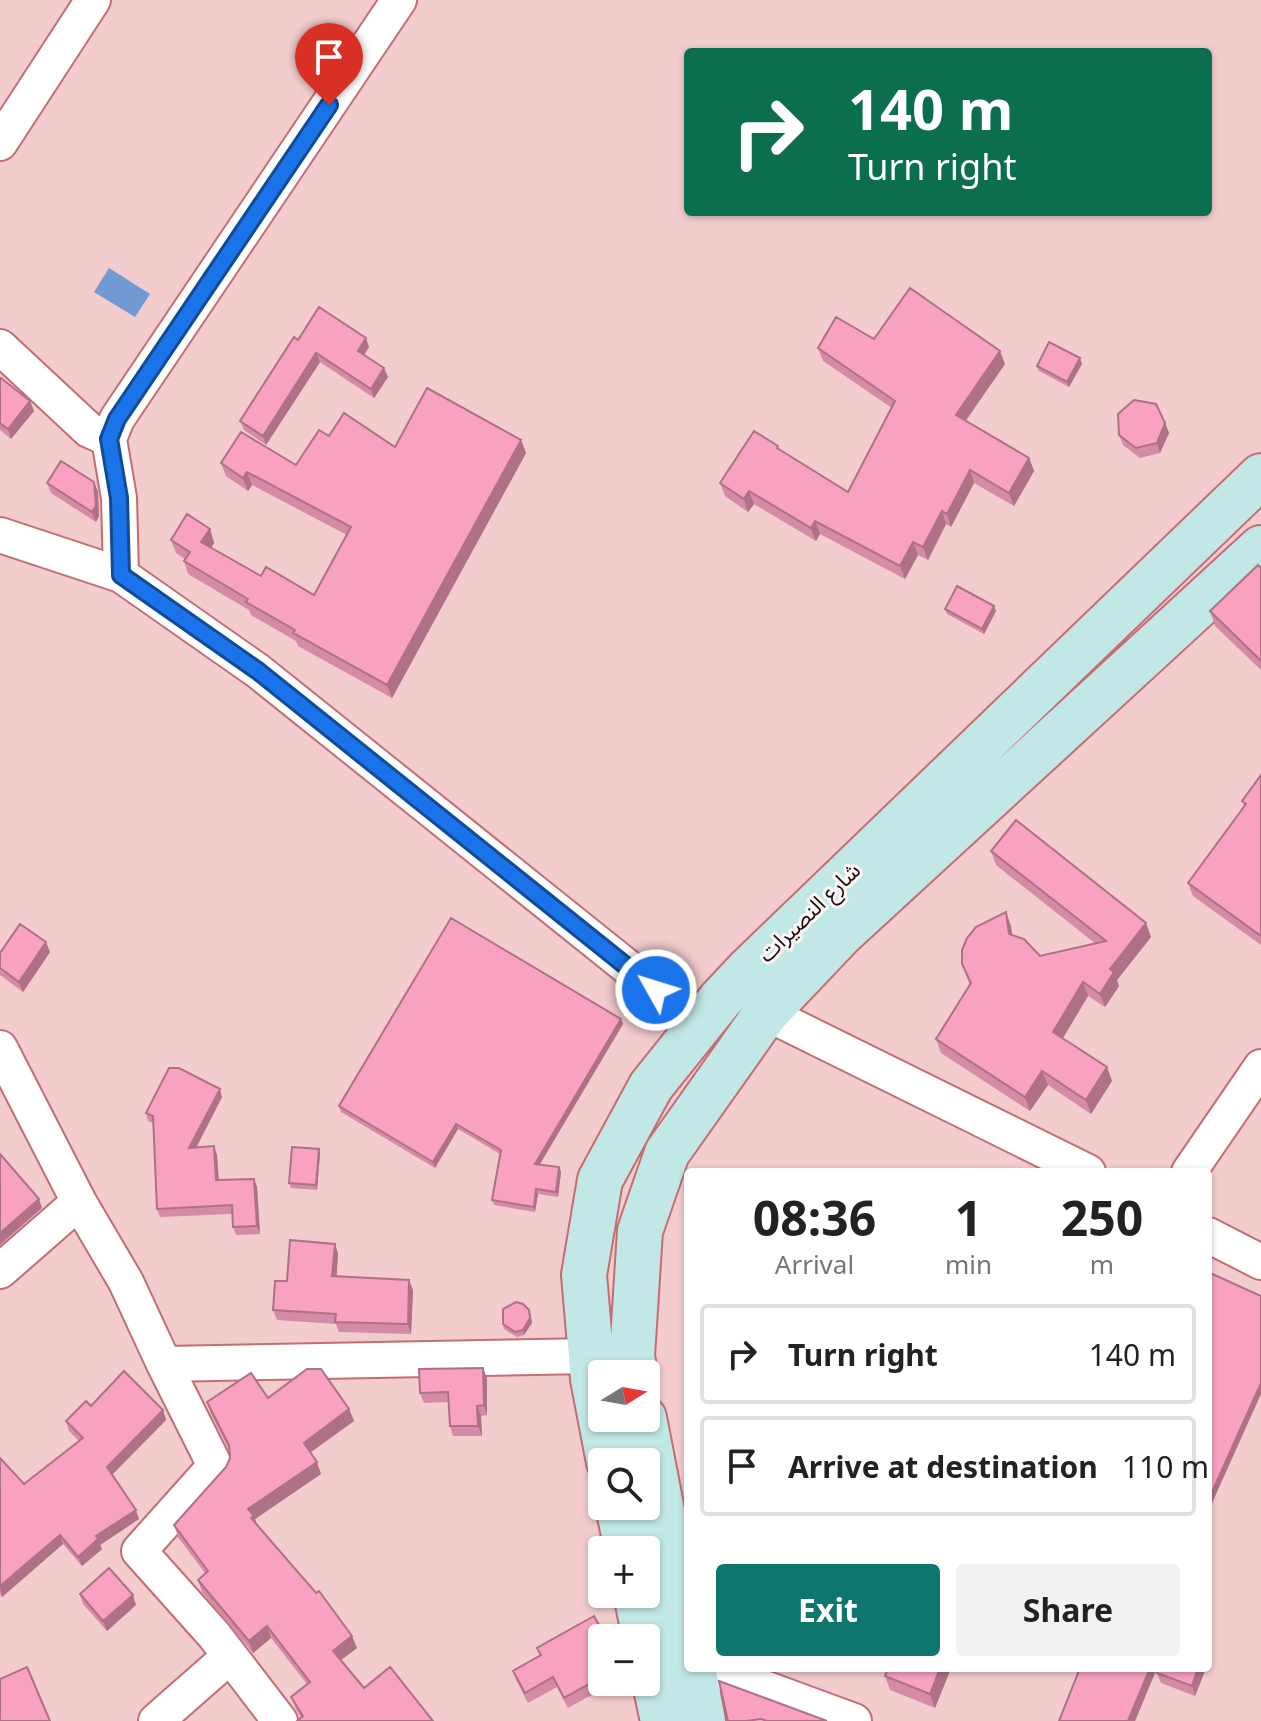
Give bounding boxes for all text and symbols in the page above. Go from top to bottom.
pin [295,23,363,105]
icon: arrive [307,35,351,79]
text: 140 m [848,70,1013,146]
icon: right [716,80,820,184]
text: Turn right [848,142,1016,191]
street label: شارع النصيرات [751,855,868,970]
position arrow [614,948,698,1032]
text: 08:36 [753,1185,876,1250]
text: 1 [955,1185,982,1250]
text: 250 [1061,1185,1143,1250]
text: Arrival [775,1246,854,1282]
text: min [945,1246,992,1282]
text: m [1090,1246,1114,1282]
icon: right [720,1332,764,1376]
text: Turn right [788,1334,938,1375]
text: 140 m [1089,1334,1176,1375]
north arrow [588,1360,660,1432]
map controls [588,1360,660,1696]
icon: arrive [720,1444,764,1488]
text: Arrive at destination [788,1446,1098,1487]
text: 110 m [1122,1446,1209,1487]
button: search [588,1448,660,1520]
button: + [588,1536,660,1608]
button: Exit [716,1564,940,1656]
button: Share [956,1564,1180,1656]
button: − [588,1624,660,1696]

